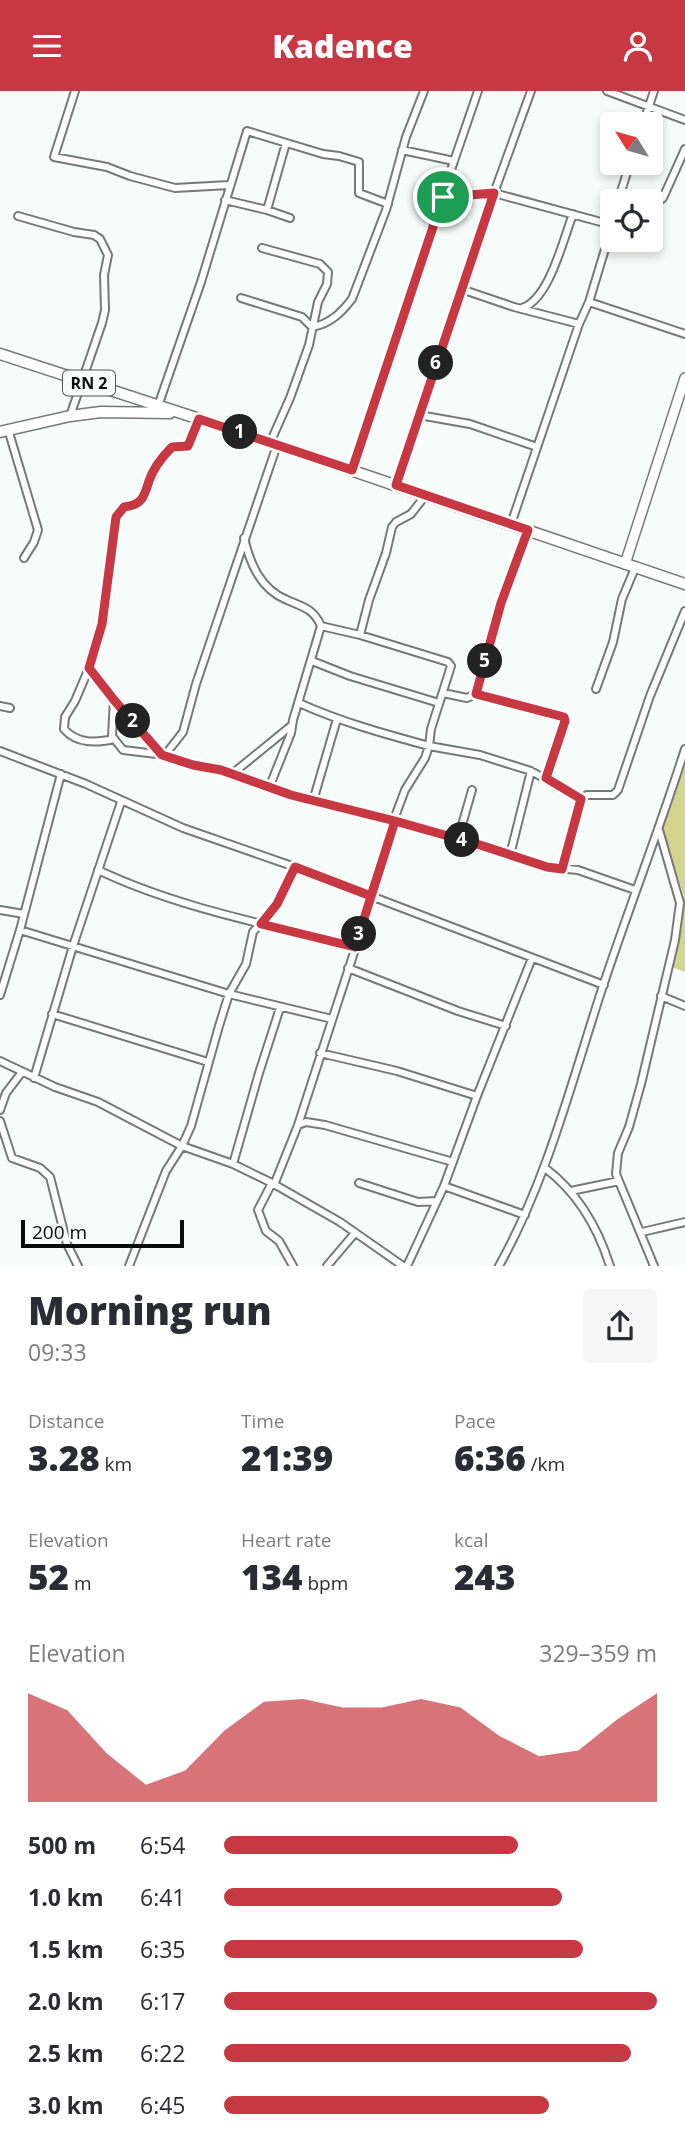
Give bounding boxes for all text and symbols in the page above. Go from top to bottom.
text: Kadence [272,24,413,67]
icon: menu [28,27,66,65]
icon: person [619,27,657,65]
north arrow [600,112,663,175]
map controls [600,112,663,252]
pin [413,167,473,227]
icon: arrive [424,178,462,216]
button: locate [600,189,663,252]
pin: 6 [418,345,453,381]
text: 6 [430,349,441,375]
road number: RN 2 [63,371,115,395]
pin: 1 [222,415,258,449]
text: 1 [234,418,245,444]
pin: 5 [468,643,503,679]
text: 5 [479,647,490,673]
pin: 2 [116,703,150,739]
text: 2 [127,707,138,733]
pin: 4 [444,823,480,857]
text: 4 [456,826,467,852]
pin: 3 [342,917,376,951]
text: 3 [353,920,364,946]
scale bar [21,1217,184,1249]
text: 200 m [32,1219,87,1245]
text: Morning run [28,1284,272,1336]
button: share [583,1289,657,1363]
text: 09:33 [28,1336,87,1368]
text: Distance [28,1408,104,1434]
text: Time [241,1408,285,1434]
text: Pace [454,1408,496,1434]
text: 3.28 [28,1434,100,1481]
text: 21:39 [241,1434,333,1481]
text: 6:36 [454,1434,526,1481]
text: km [100,1451,132,1477]
text: /km [526,1451,565,1477]
text: Elevation [28,1527,109,1553]
text: Heart rate [241,1527,331,1553]
text: kcal [454,1527,488,1553]
text: 52 [28,1553,69,1600]
text: 134 [241,1553,303,1600]
text: 243 [454,1553,516,1600]
text: m [69,1570,92,1596]
text: bpm [303,1570,348,1596]
text: Elevation [28,1637,126,1669]
text: 329–359 m [539,1637,657,1669]
text: 500 m [28,1829,96,1861]
text: 6:54 [140,1829,186,1861]
text: 1.0 km [28,1881,104,1913]
text: 6:41 [140,1881,186,1913]
text: 1.5 km [28,1933,104,1965]
text: 6:35 [140,1933,186,1965]
text: 2.0 km [28,1985,104,2017]
text: 6:17 [140,1985,186,2017]
text: 2.5 km [28,2037,104,2069]
text: 6:22 [140,2037,186,2069]
text: 3.0 km [28,2089,104,2121]
text: 6:45 [140,2089,186,2121]

